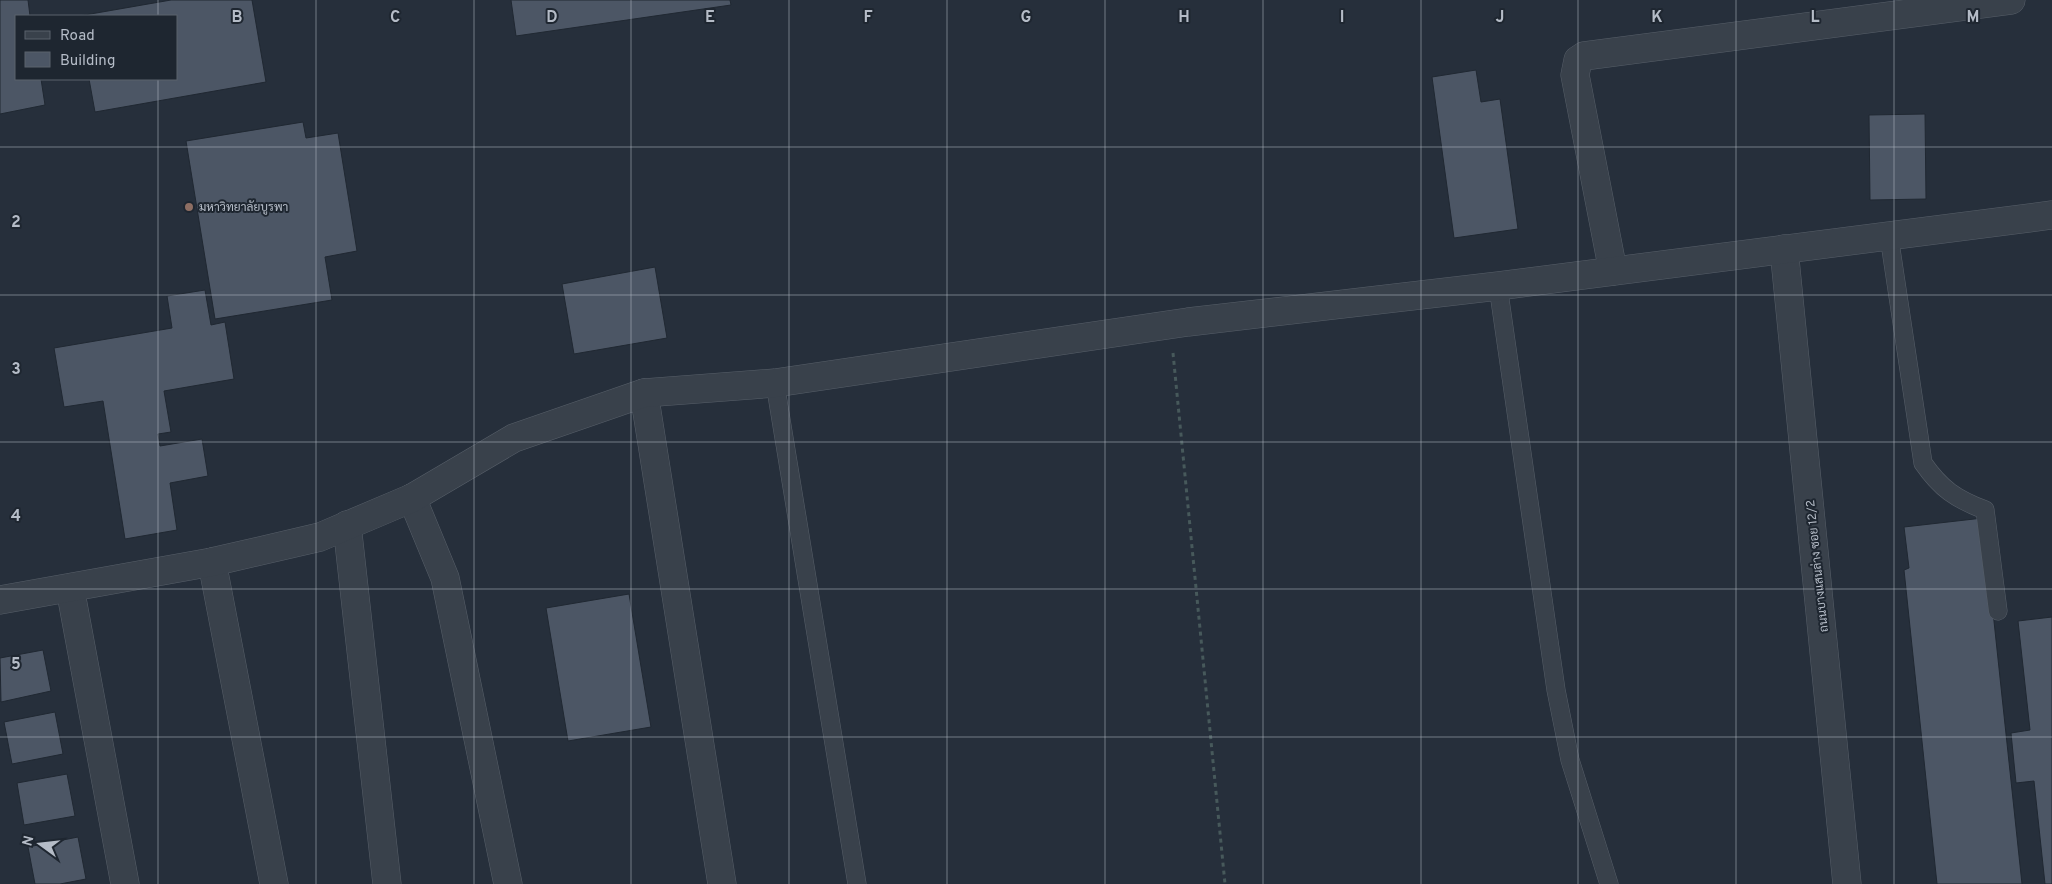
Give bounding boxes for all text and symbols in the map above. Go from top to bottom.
text: B [231,8,243,28]
text: C [390,8,400,28]
text: D [546,8,558,28]
text: E [705,8,715,28]
text: F [863,8,873,28]
text: G [1021,8,1031,28]
text: H [1178,8,1190,28]
text: I [1340,8,1344,28]
text: J [1496,8,1504,28]
text: K [1651,8,1663,28]
text: L [1810,8,1820,28]
text: M [1967,8,1979,28]
legend [15,15,178,80]
text: Road [60,27,95,46]
text: Building [60,52,115,71]
place label: มหาวิทยาลัยบูรพา [199,200,288,216]
marker: มหาวิทยาลัยบูรพา [183,201,195,213]
text: 2 [11,213,21,233]
text: 3 [11,360,21,380]
street label: ถนนบางแสนล่าง ซอย 12/2 [1803,499,1833,633]
text: 4 [11,507,21,527]
text: 5 [11,655,21,675]
north arrow [15,819,65,869]
text: N [19,834,38,848]

